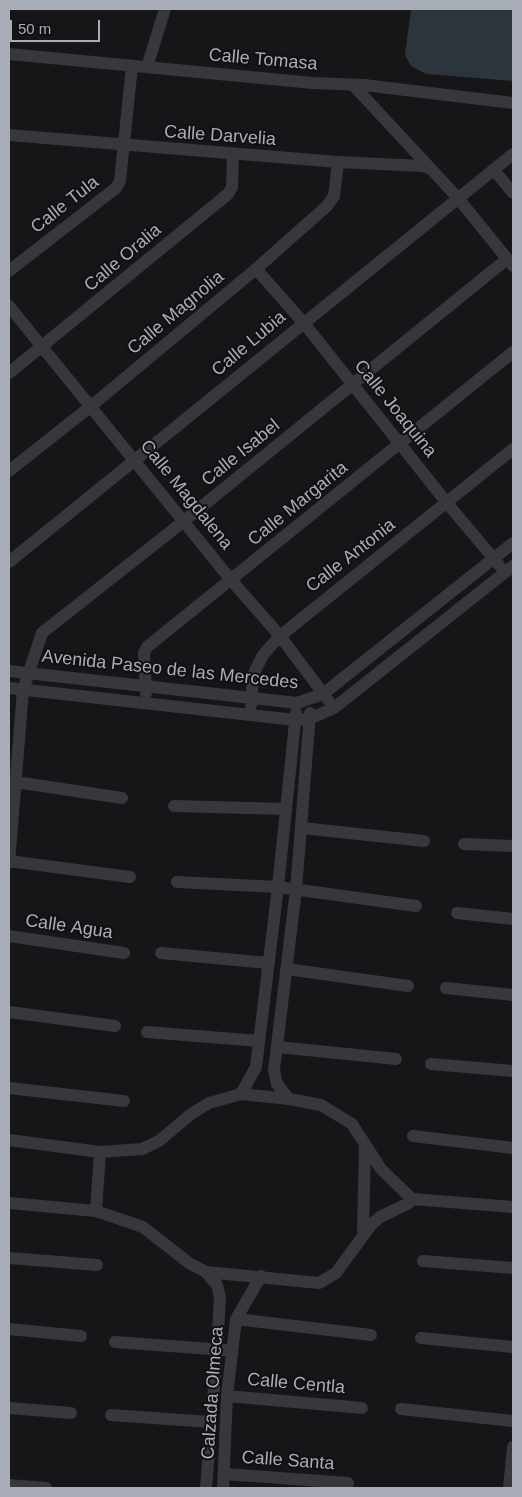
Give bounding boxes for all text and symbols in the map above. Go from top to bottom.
scale bar [12,10,102,42]
text: 50 m [18,20,51,37]
street label: Calle Tomasa [208,44,318,76]
street label: Calle Darvelia [163,121,277,151]
street label: Calle Tula [27,172,103,238]
street label: Calle Oralia [80,220,166,296]
street label: Calle Magnolia [123,266,229,360]
street label: Calle Lubia [208,307,290,381]
street label: Calle Joaquina [349,356,441,462]
street label: Calle Isabel [198,415,284,491]
street label: Calle Magdalena [135,436,237,554]
street label: Calle Margarita [244,457,352,551]
street label: Calle Antonia [302,515,400,597]
street label: Avenida Paseo de las Mercedes [41,646,299,694]
street label: Calle Agua [24,910,114,944]
street label: Calzada Olmeca [198,1326,228,1460]
street label: Calle Centla [246,1369,346,1399]
street label: Calle Santa [241,1447,335,1475]

